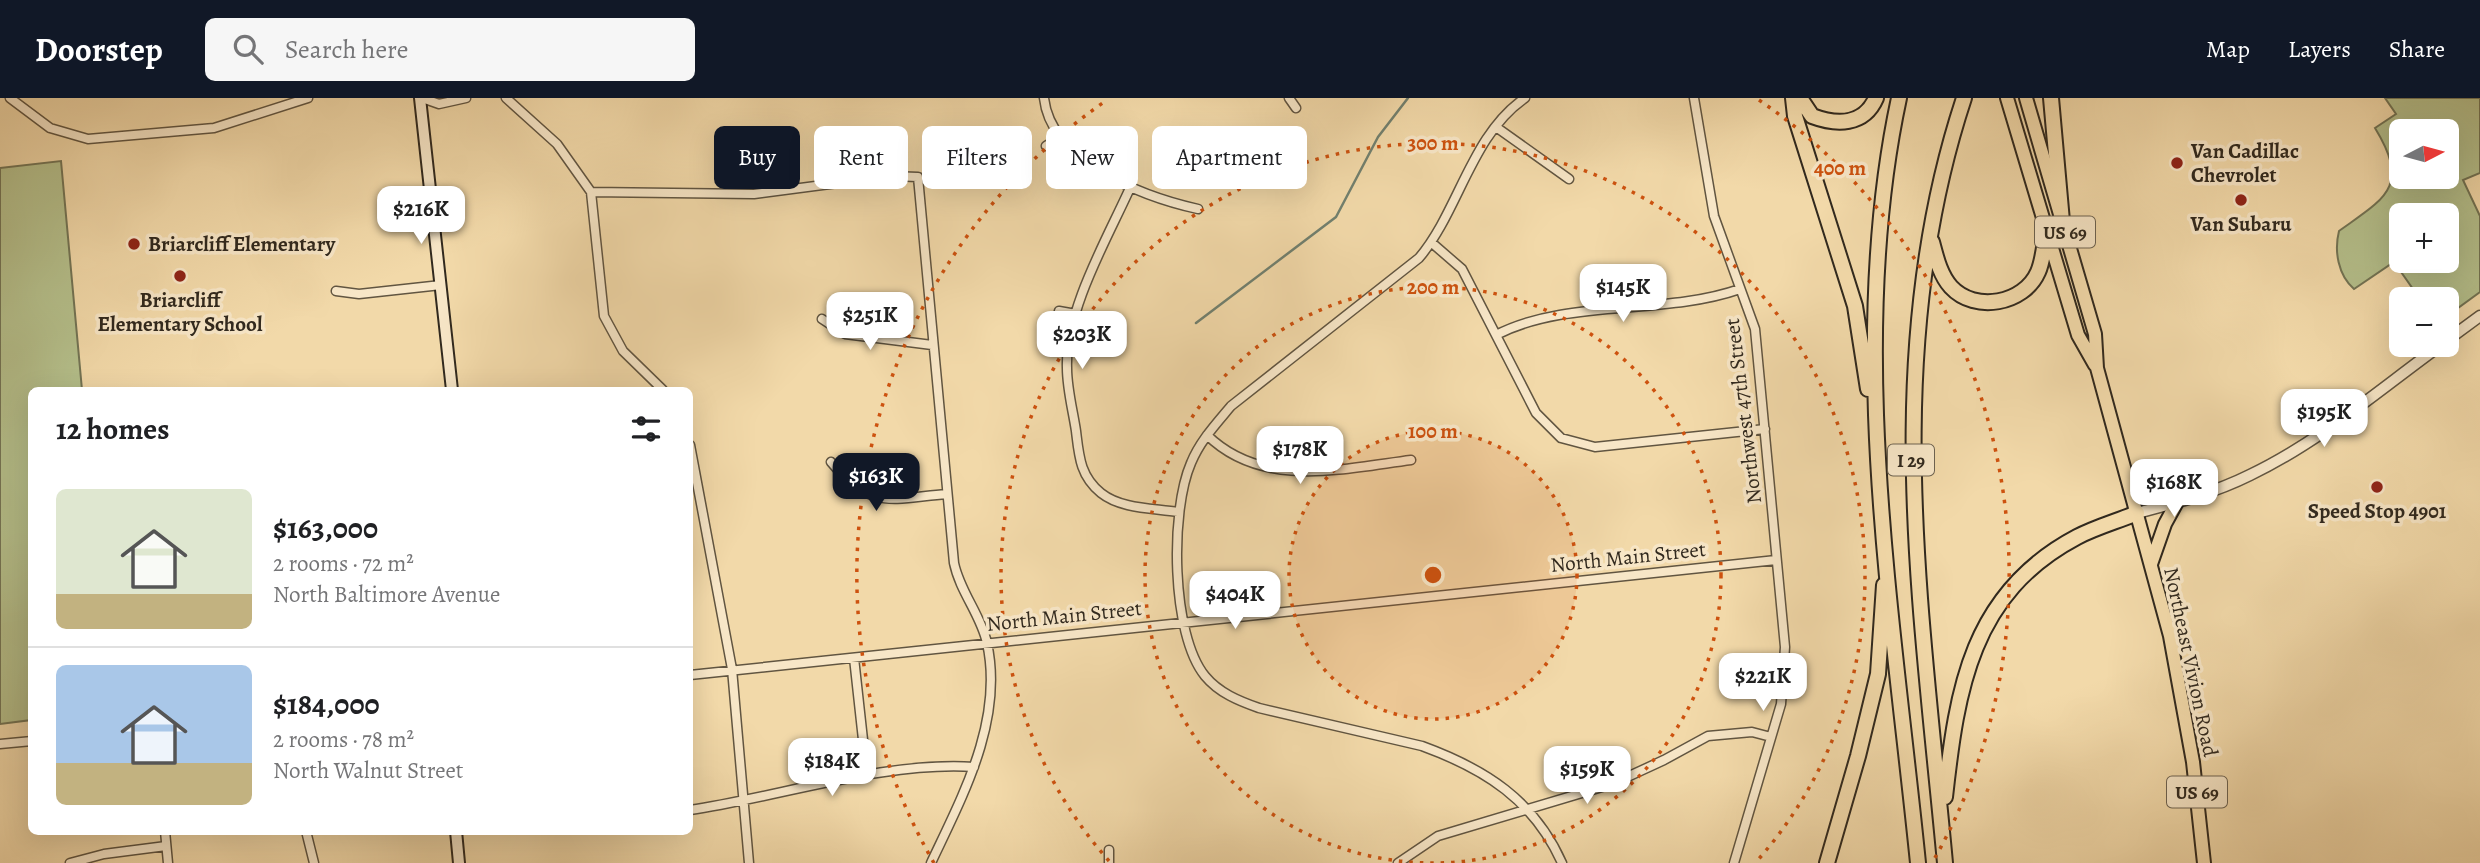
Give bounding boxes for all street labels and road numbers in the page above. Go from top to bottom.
road number: US 69 [2035,216,2095,248]
street label: Northwest 47th Street [1718,317,1768,505]
road number: I 29 [1888,444,1934,476]
street label: North Main Street [1549,535,1707,579]
street label: Northeast Vivion Road [2157,565,2225,760]
street label: North Main Street [985,594,1143,638]
road number: US 69 [2167,776,2227,807]

